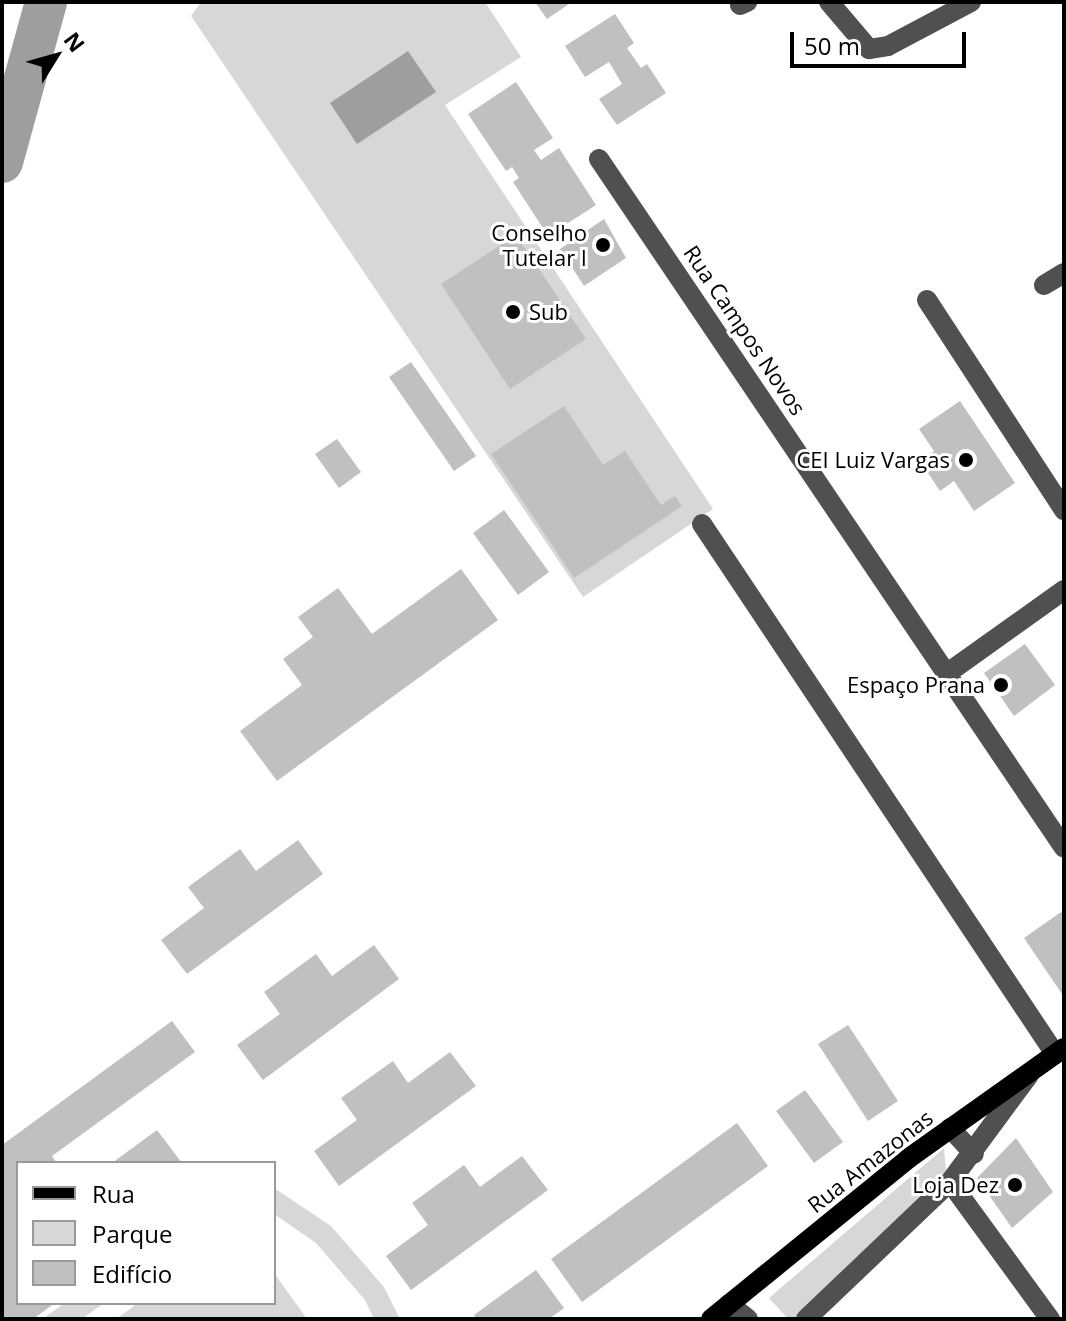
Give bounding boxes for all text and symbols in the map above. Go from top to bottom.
north arrow [16,16,96,96]
scale bar [794,16,970,66]
text: N [58,25,93,58]
text: 50 m [804,29,860,62]
place label: Conselho Tutelar I [491,219,587,270]
marker: Conselho Tutelar I [594,236,612,254]
street label: Rua Campos Novos [678,240,812,420]
place label: Sub [529,299,568,325]
marker: Sub [504,303,522,321]
place label: CEI Luiz Vargas [797,447,950,473]
marker: CEI Luiz Vargas [957,451,975,469]
place label: Espaço Prana [847,672,985,698]
marker: Espaço Prana [992,676,1010,694]
street label: Rua Amazonas [802,1104,938,1218]
legend [16,1161,276,1305]
place label: Loja Dez [912,1172,999,1198]
marker: Loja Dez [1006,1176,1024,1194]
text: Rua [92,1177,135,1210]
text: Parque [92,1217,172,1250]
text: Edifício [92,1257,172,1290]

